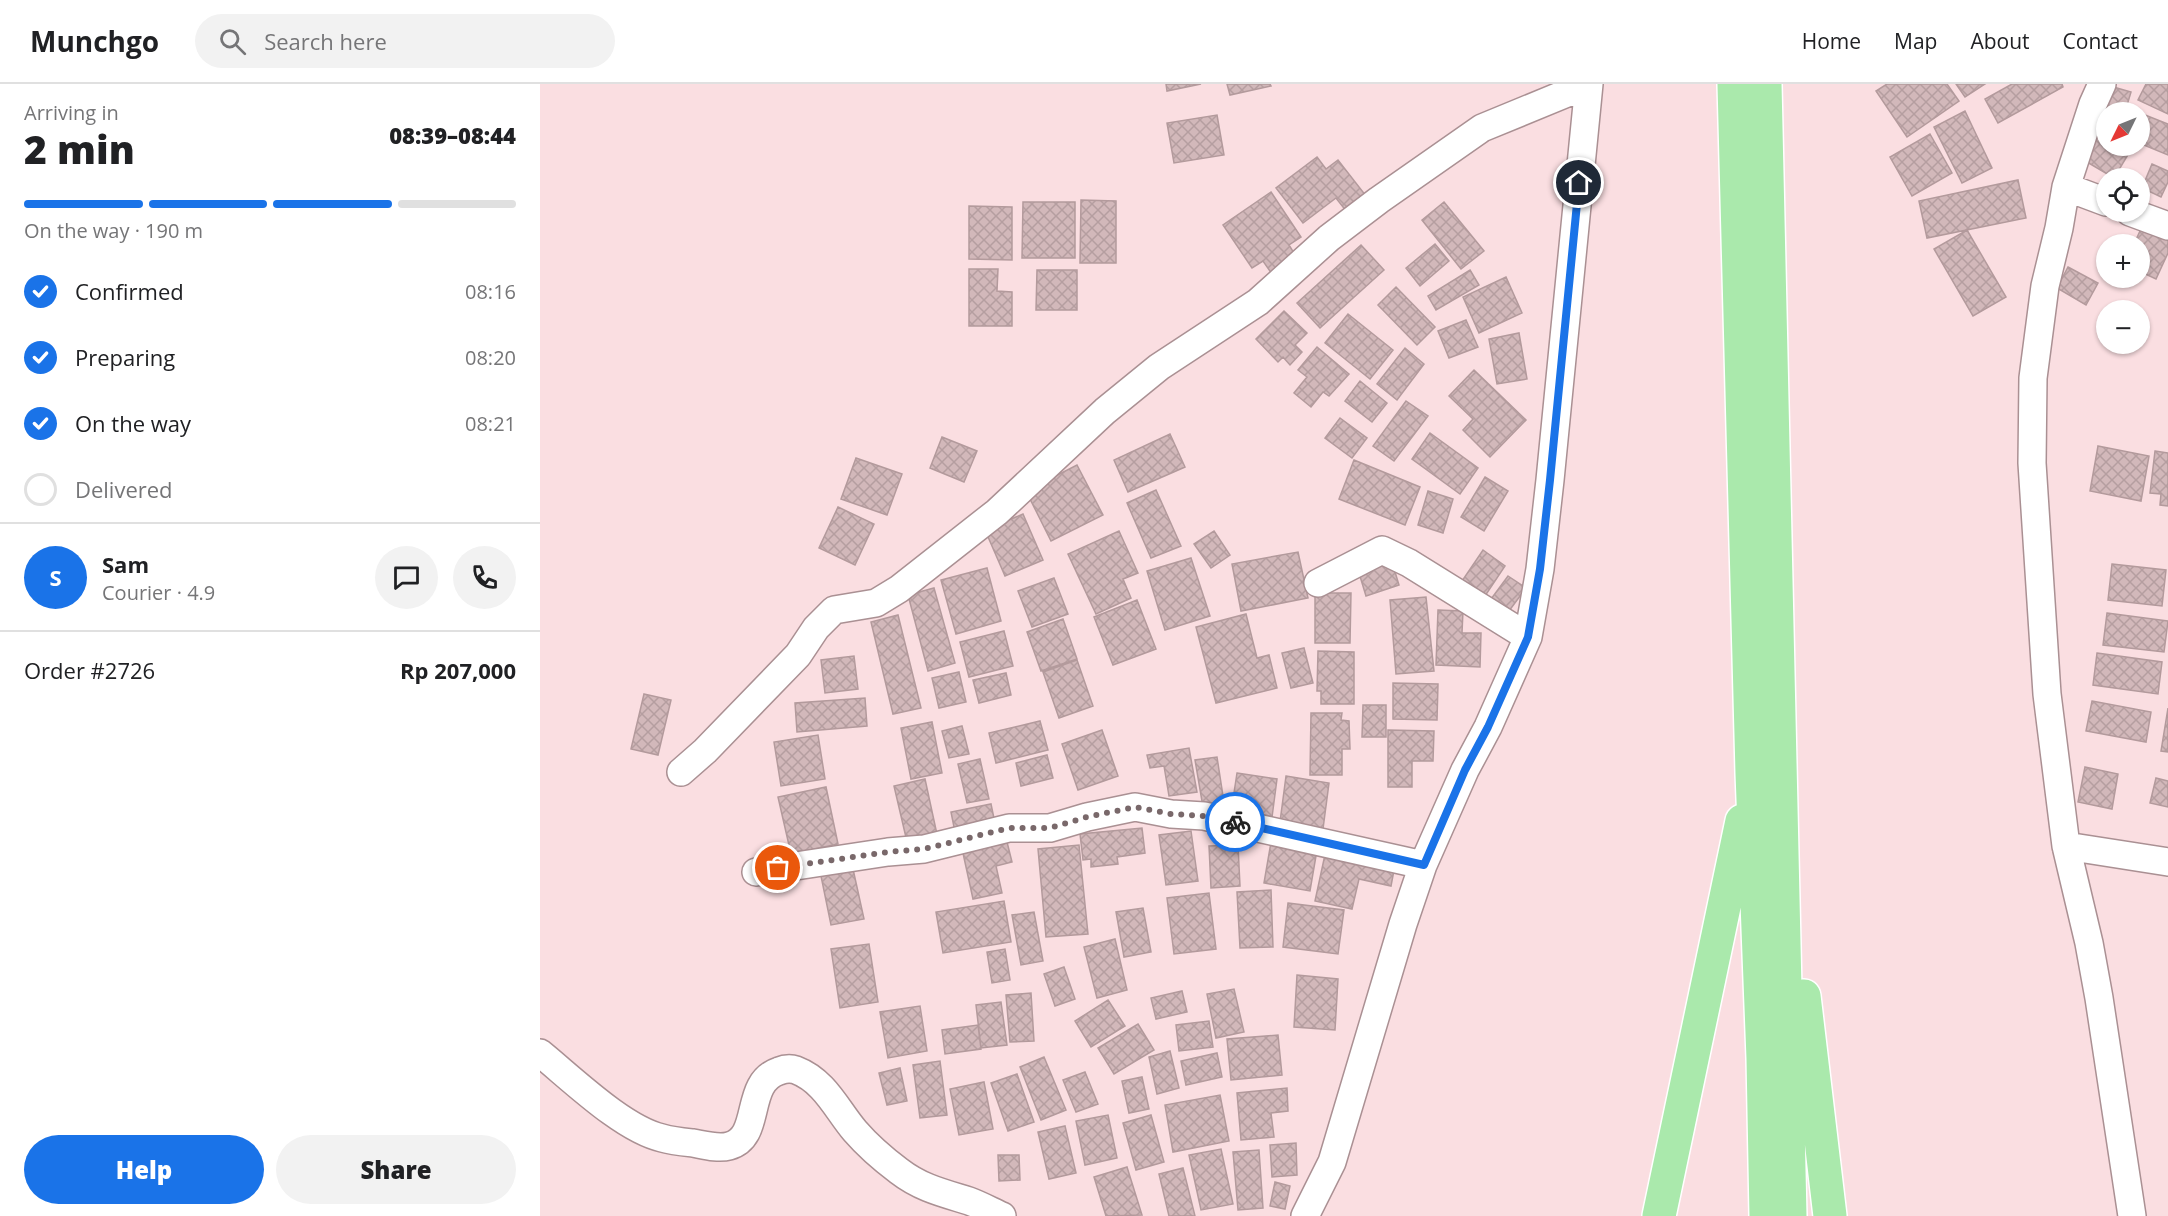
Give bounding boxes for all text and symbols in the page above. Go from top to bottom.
search box [195,14,615,68]
text: Munchgo [30,22,159,60]
icon: search [216,25,249,58]
text: Search here [264,26,387,56]
text: Home [1802,27,1861,55]
text: Map [1894,27,1937,55]
text: About [1970,27,2030,55]
text: Contact [2063,27,2138,55]
text: Arriving in [24,99,119,126]
north arrow [2096,102,2150,156]
map controls [2096,102,2150,354]
text: 08:39–08:44 [389,120,516,150]
text: 2 min [24,122,135,175]
pin [1553,157,1604,208]
icon: home [1562,166,1595,199]
button: locate [2096,168,2150,222]
text: On the way · 190 m [24,217,203,244]
button: + [2096,234,2150,288]
icon: check [24,275,57,308]
text: Confirmed [75,276,184,306]
text: 08:16 [465,278,516,305]
button: − [2096,300,2150,354]
icon: check [24,341,57,374]
text: Preparing [75,342,175,372]
text: 08:20 [465,344,516,371]
icon: check [24,407,57,440]
text: On the way [75,408,191,438]
text: 08:21 [465,410,516,437]
text: Delivered [75,474,173,504]
button: chat [375,546,438,609]
button: phone [453,546,516,609]
text: Sam [102,549,149,579]
text: S [49,562,62,592]
text: Courier · 4.9 [102,579,215,606]
text: Order #2726 [24,655,155,685]
text: Rp 207,000 [400,655,516,685]
courier [1205,792,1265,852]
icon: bike [1219,806,1252,839]
pin [752,842,803,893]
icon: bag [761,851,794,884]
button: Help [24,1135,264,1204]
button: Share [276,1135,516,1204]

